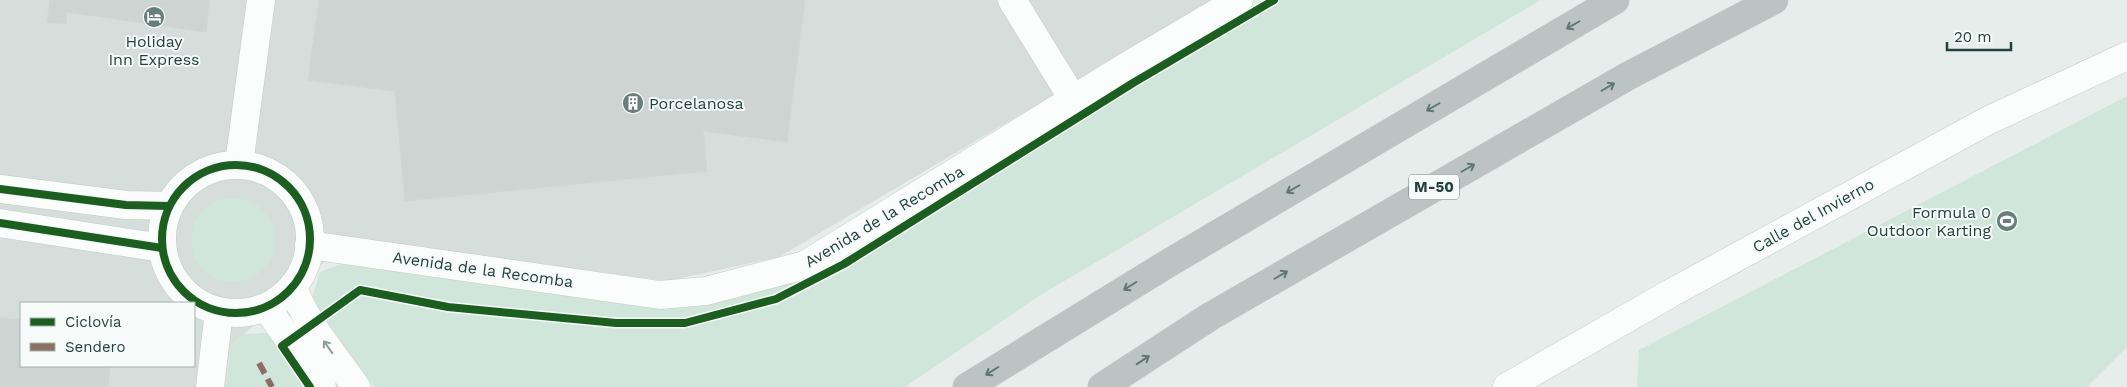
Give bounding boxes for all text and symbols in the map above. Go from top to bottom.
hotel icon: Holiday Inn Express [142,5,166,29]
one-way arrow [1567,20,1581,30]
scale bar [1947,20,2011,52]
text: 20 m [1954,28,1992,46]
place label: Holiday Inn Express [108,32,200,69]
one-way arrow [1601,81,1615,91]
building icon: Porcelanosa [621,91,645,115]
place label: Porcelanosa [649,94,744,113]
one-way arrow [1426,102,1441,112]
street label: Avenida de la Recomba [801,161,967,271]
one-way arrow [1460,163,1475,173]
road number: M-50 [1409,174,1459,200]
street label: Calle del Invierno [1749,174,1877,257]
one-way arrow [1287,185,1301,195]
place label: Formula 0 Outdoor Karting [1867,203,1991,240]
sports icon: Formula 0 Outdoor Karting [1995,209,2019,233]
street label: Avenida de la Recomba [391,247,574,292]
one-way arrow [1274,270,1288,280]
one-way arrow [1124,282,1138,292]
legend [20,302,195,367]
text: Ciclovía [65,313,122,331]
text: Sendero [65,338,126,356]
one-way arrow [323,340,333,354]
one-way arrow [1136,355,1150,366]
one-way arrow [985,366,999,377]

